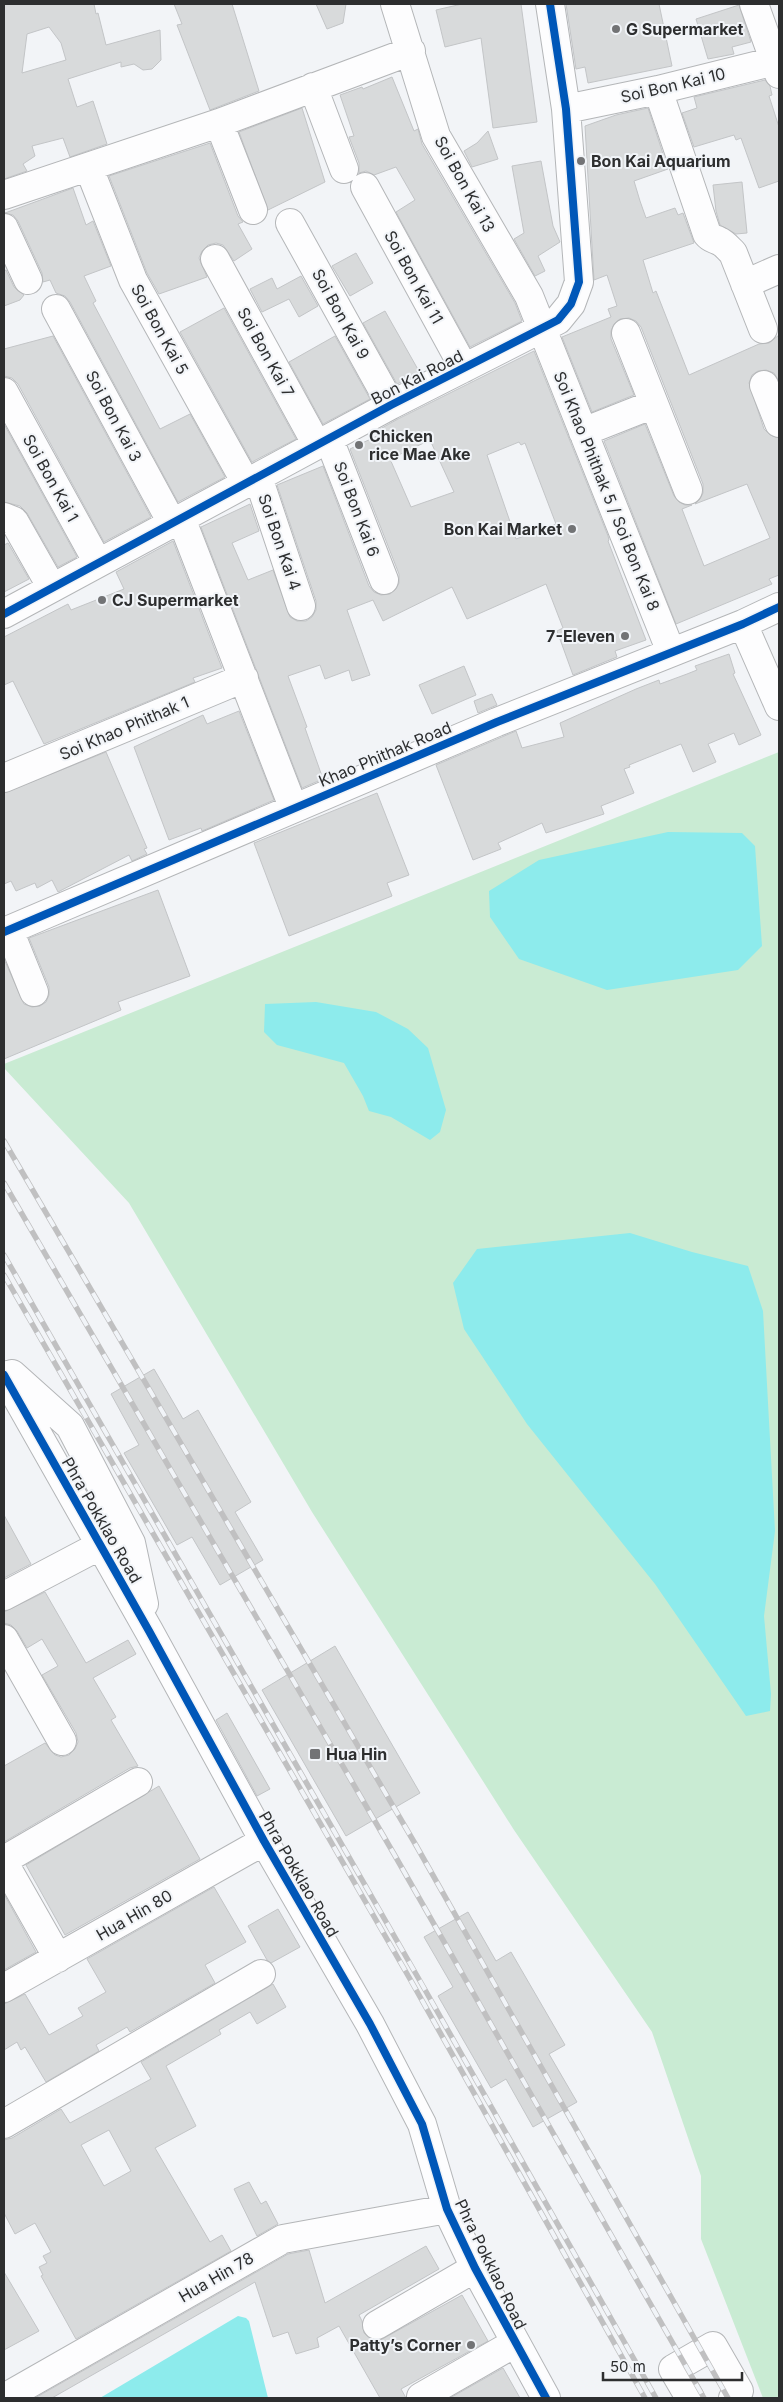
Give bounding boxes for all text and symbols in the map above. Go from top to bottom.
place label: G Supermarket [626,19,744,39]
marker: G Supermarket [610,23,622,35]
street label: Soi Bon Kai 10 [619,63,727,107]
street label: Soi Bon Kai 13 [430,132,500,236]
place label: Bon Kai Aquarium [591,151,731,171]
marker: Bon Kai Aquarium [575,155,587,167]
street label: Soi Bon Kai 11 [380,227,448,327]
street label: Soi Bon Kai 9 [308,265,374,363]
street label: Soi Bon Kai 5 [127,280,193,378]
street label: Soi Bon Kai 7 [233,304,299,400]
street label: Bon Kai Road [368,345,466,409]
street label: Soi Bon Kai 3 [82,367,146,465]
street label: Soi Khao Phithak 5 / Soi Bon Kai 8 [550,368,664,614]
place label: Chicken rice Mae Ake [369,426,471,464]
street label: Soi Bon Kai 1 [19,431,83,525]
marker: Chicken rice Mae Ake [353,439,365,451]
street label: Soi Bon Kai 6 [330,459,384,559]
street label: Soi Bon Kai 4 [254,491,306,593]
place label: Bon Kai Market [444,519,562,539]
marker: Bon Kai Market [566,523,578,535]
place label: CJ Supermarket [112,590,239,610]
marker: CJ Supermarket [96,594,108,606]
place label: 7-Eleven [546,626,615,646]
marker: 7-Eleven [619,630,631,642]
street label: Soi Khao Phithak 1 [56,692,192,764]
street label: Khao Phithak Road [316,717,454,791]
street label: Phra Pokklao Road [58,1453,146,1587]
place label: Hua Hin [326,1744,387,1764]
marker: Hua Hin [308,1747,322,1761]
street label: Phra Pokklao Road [255,1807,343,1941]
street label: Hua Hin 80 [92,1885,176,1945]
street label: Phra Pokklao Road [451,2196,531,2332]
street label: Hua Hin 78 [175,2248,257,2306]
place label: Patty’s Corner [350,2335,461,2355]
marker: Patty’s Corner [465,2339,477,2351]
scale bar [603,2350,742,2382]
text: 50 m [610,2357,646,2376]

